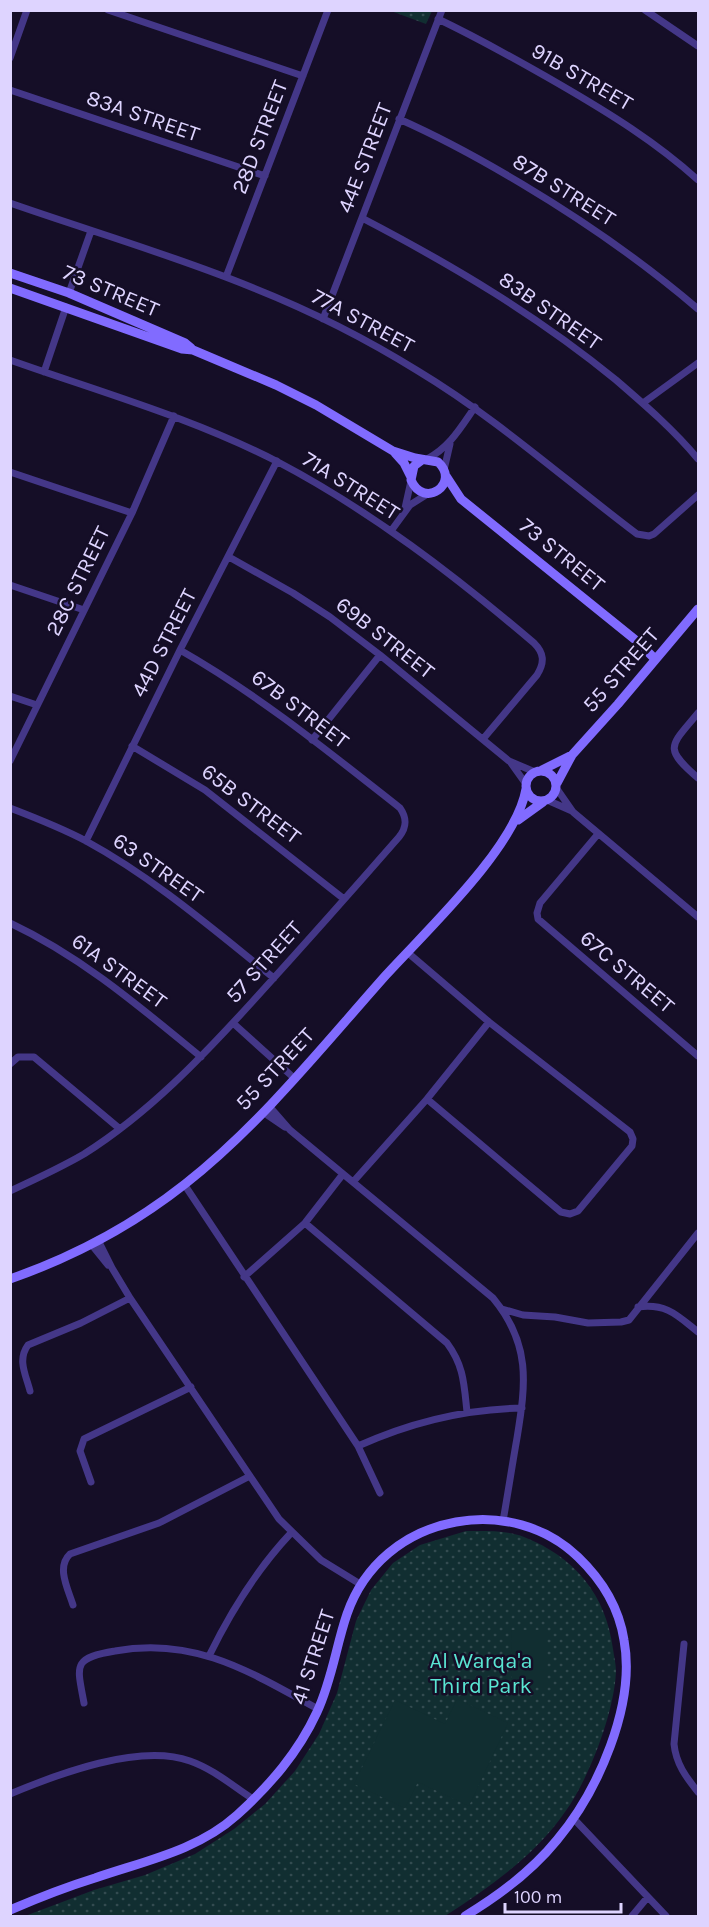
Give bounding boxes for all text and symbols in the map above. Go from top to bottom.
street label: 91B STREET [527,38,637,116]
street label: 28D STREET [226,77,294,197]
street label: 83A STREET [83,85,203,147]
street label: 44E STREET [332,99,398,217]
street label: 87B STREET [508,148,620,232]
street label: 73 STREET [59,259,163,323]
street label: 83B STREET [494,266,606,356]
street label: 77A STREET [307,283,419,359]
street label: 71A STREET [298,446,404,526]
street label: 73 STREET [514,513,610,597]
street label: 28C STREET [40,522,116,640]
street label: 44D STREET [126,585,202,701]
street label: 69B STREET [331,591,439,685]
street label: 55 STREET [577,622,665,718]
street label: 67B STREET [246,664,354,754]
street label: 65B STREET [196,758,306,850]
street label: 63 STREET [108,827,208,909]
street label: 57 STREET [220,916,308,1008]
street label: 67C STREET [575,925,679,1019]
street label: 61A STREET [66,928,172,1014]
street label: 55 STREET [230,1022,320,1116]
street label: 41 STREET [285,1606,341,1708]
park label: Al Warqa'a Third Park [429,1648,533,1699]
scale bar [505,1876,620,1914]
text: 100 m [514,1886,562,1908]

